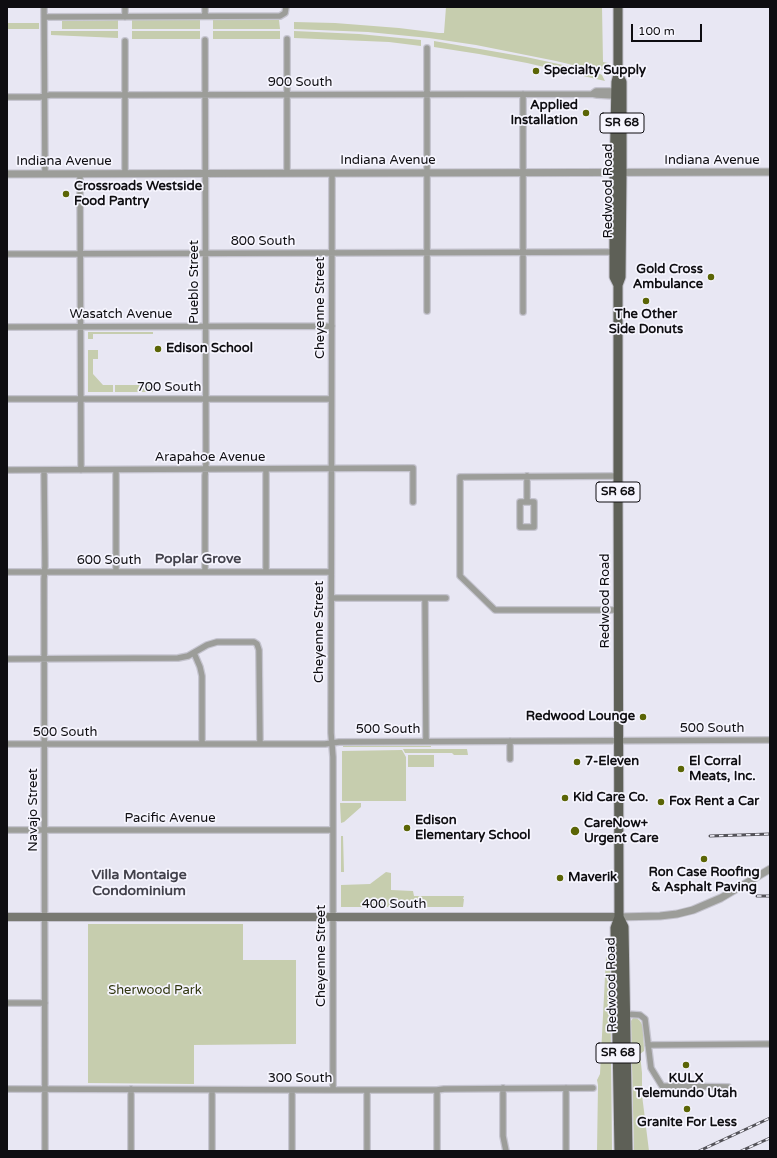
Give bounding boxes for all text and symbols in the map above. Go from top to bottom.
scale bar [633,16,704,42]
text: 100 m [638,24,675,38]
place label: Specialty Supply [544,63,646,79]
marker: Specialty Supply [531,66,541,76]
street label: 900 South [268,75,332,91]
place label: Applied Installation [510,98,578,129]
marker: Applied Installation [581,108,591,118]
road number: SR 68 [600,113,644,133]
street label: Redwood Road [601,143,617,239]
street label: Indiana Avenue [340,153,436,169]
street label: Indiana Avenue [664,153,760,169]
street label: Indiana Avenue [16,154,112,170]
place label: Crossroads Westside Food Pantry [74,179,202,210]
marker: Crossroads Westside Food Pantry [61,189,71,199]
street label: 800 South [231,234,295,250]
street label: Pueblo Street [187,240,203,324]
street label: Cheyenne Street [313,257,329,359]
place label: Gold Cross Ambulance [633,262,703,293]
marker: Gold Cross Ambulance [706,272,716,282]
marker: The Other Side Donuts [641,296,651,306]
street label: Wasatch Avenue [70,307,172,323]
place label: The Other Side Donuts [609,307,683,338]
place label: Edison School [166,341,253,357]
marker: Edison School [153,344,163,354]
street label: 700 South [137,380,201,396]
street label: Arapahoe Avenue [155,450,265,466]
road number: SR 68 [596,482,640,502]
district label: Poplar Grove [155,551,241,567]
street label: 600 South [77,553,141,569]
street label: Redwood Road [598,553,614,649]
street label: Cheyenne Street [312,581,328,683]
place label: Redwood Lounge [526,709,635,725]
marker: Redwood Lounge [638,712,648,722]
street label: 500 South [680,721,744,737]
street label: 500 South [356,722,420,738]
street label: 500 South [33,725,97,741]
place label: 7-Eleven [585,754,639,770]
place label: El Corral Meats, Inc. [689,754,756,785]
marker: 7-Eleven [572,757,582,767]
marker: El Corral Meats, Inc. [676,764,686,774]
street label: Navajo Street [26,768,42,852]
place label: Kid Care Co. [573,790,648,806]
marker: Kid Care Co. [560,793,570,803]
place label: Fox Rent a Car [669,794,759,810]
marker: Fox Rent a Car [656,797,666,807]
street label: Pacific Avenue [125,811,215,827]
place label: Edison Elementary School [415,813,530,844]
place label: CareNow+ Urgent Care [584,816,659,847]
marker: Edison Elementary School [402,823,412,833]
marker: CareNow+ Urgent Care [569,825,581,837]
marker: Ron Case Roofing & Asphalt Paving [699,854,709,864]
place label: Ron Case Roofing & Asphalt Paving [648,865,760,896]
district label: Villa Montaige Condominium [91,867,187,900]
place label: Maverik [568,870,617,886]
marker: Maverik [555,873,565,883]
street label: 400 South [362,897,426,913]
street label: Cheyenne Street [314,905,330,1007]
street label: Redwood Road [603,937,621,1033]
park label: Sherwood Park [108,983,202,999]
road number: SR 68 [596,1043,640,1063]
marker: KULX Telemundo Utah [681,1060,691,1070]
street label: 300 South [268,1071,332,1087]
place label: KULX Telemundo Utah [635,1071,737,1102]
marker: Granite For Less [682,1104,692,1114]
place label: Granite For Less [637,1115,737,1131]

